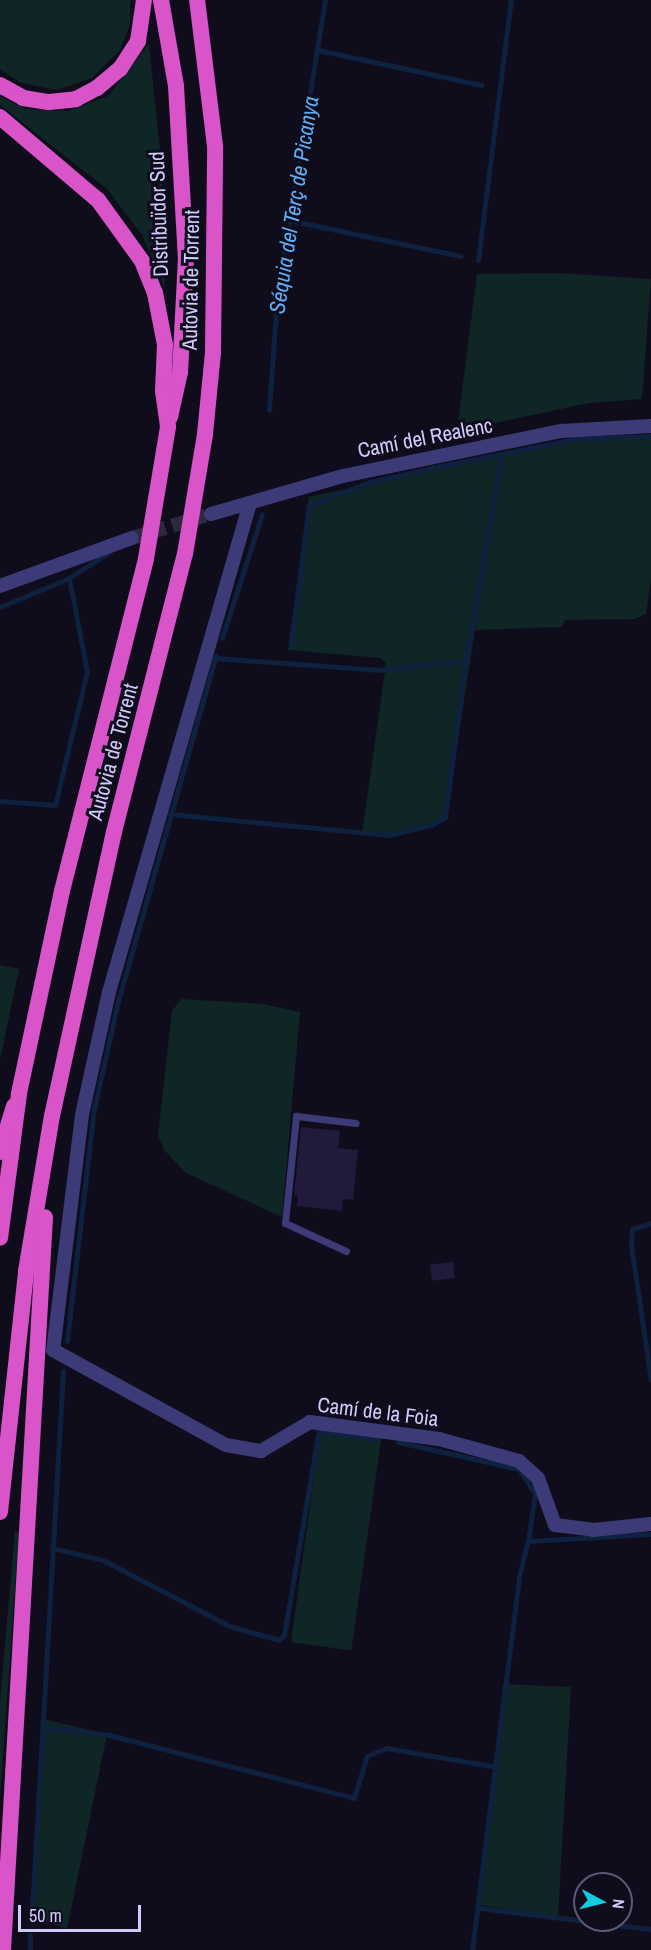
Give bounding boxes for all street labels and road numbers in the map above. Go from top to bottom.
street label: Distribuïdor Sud [144,151,174,277]
street label: Autovia de Torrent [177,209,205,351]
street label: Camí del Realenc [355,413,495,463]
street label: Autovia de Torrent [83,681,143,823]
street label: Camí de la Foia [316,1392,440,1432]

